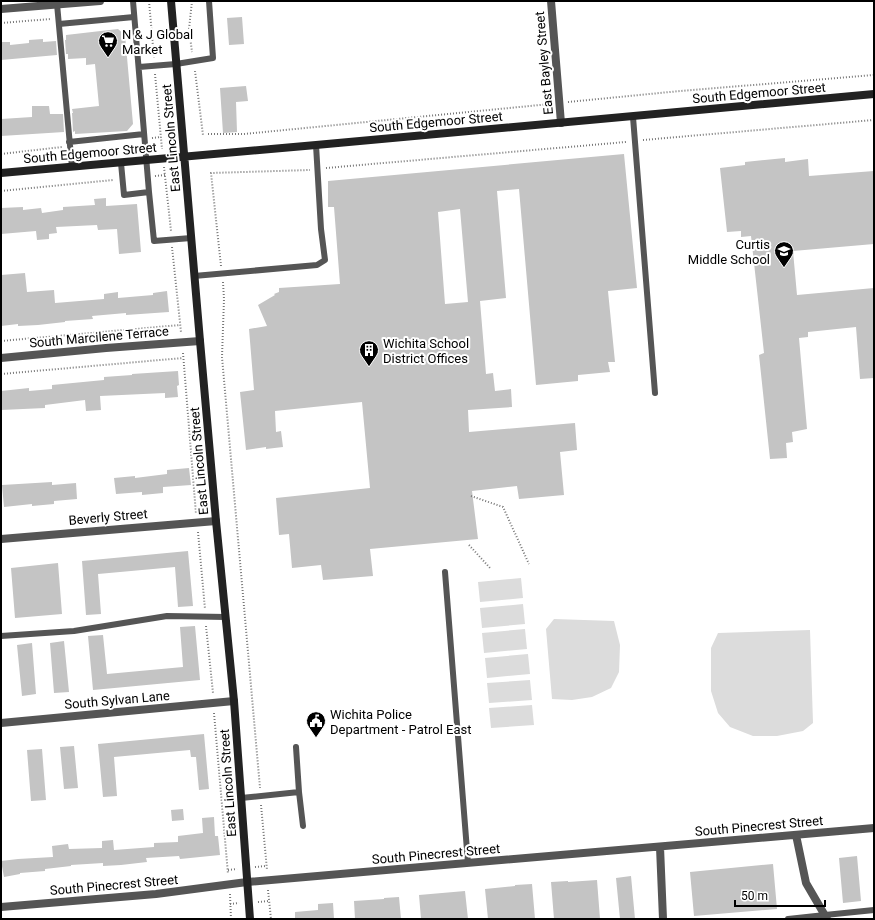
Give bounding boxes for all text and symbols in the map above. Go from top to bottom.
street label: East Bayley Street [532,11,556,115]
place label: N & J Global Market [122,27,193,57]
supermarket icon: N & J Global Market [97,30,119,58]
street label: South Edgemoor Street [692,80,826,106]
street label: East Lincoln Street [159,84,183,192]
street label: South Edgemoor Street [369,109,503,135]
street label: South Edgemoor Street [23,140,157,166]
place label: Curtis Middle School [688,237,770,267]
school or university icon: Curtis Middle School [773,240,795,268]
street label: South Marcilene Terrace [29,323,170,351]
place label: Wichita School District Offices [383,336,469,366]
building icon: Wichita School District Offices [358,339,380,367]
street label: East Lincoln Street [187,407,211,515]
street label: Beverly Street [68,506,148,528]
street label: South Sylvan Lane [64,688,170,712]
place label: Wichita Police Department - Patrol East [330,707,472,737]
public building icon: Wichita Police Department - Patrol East [305,710,327,738]
street label: East Lincoln Street [217,729,239,837]
street label: South Pinecrest Street [694,813,824,839]
street label: South Pinecrest Street [371,841,501,867]
street label: South Pinecrest Street [49,872,179,898]
scale bar [735,882,825,908]
text: 50 m [741,889,768,903]

